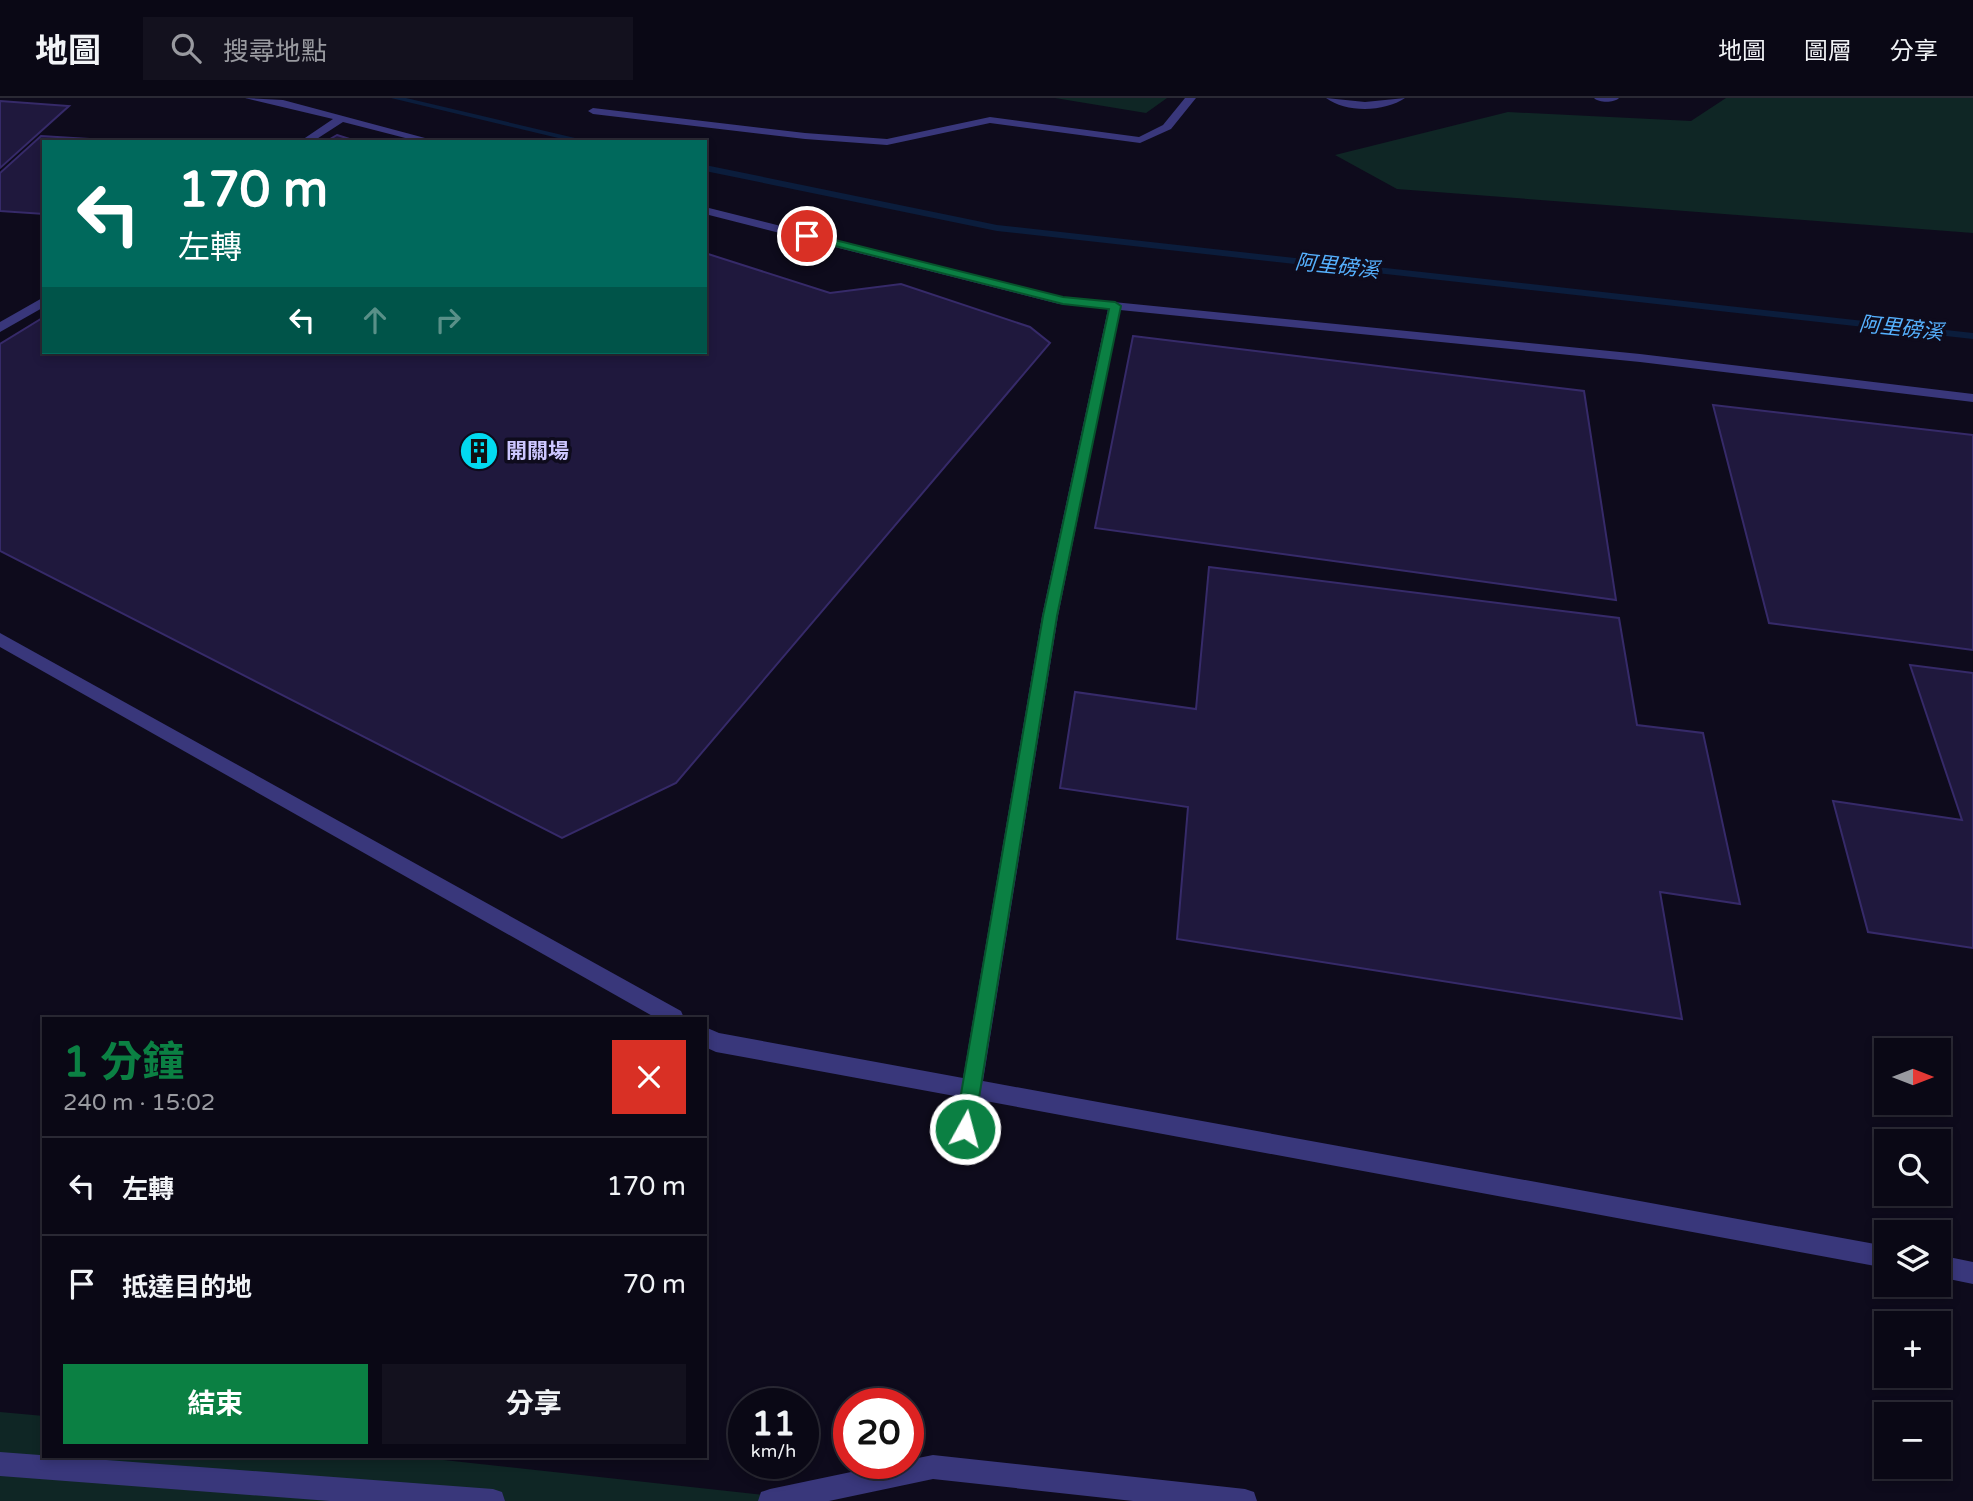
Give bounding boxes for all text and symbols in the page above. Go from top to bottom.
search box [143,17,633,80]
icon: search [167,29,205,67]
text: 地圖 [35,32,101,71]
text: 搜尋地點 [223,36,327,67]
text: 地圖 [1718,37,1766,66]
text: 圖層 [1804,37,1852,66]
text: 分享 [1890,37,1938,66]
text: 170 m [178,161,328,220]
icon: left [63,168,154,259]
pin [777,206,837,266]
icon: arrive [788,217,826,255]
text: 左轉 [178,229,242,267]
water label: 阿里磅溪 [1294,250,1383,284]
icon: left [283,301,321,339]
icon: ahead [356,301,394,339]
icon: right [429,301,467,339]
water label: 阿里磅溪 [1858,312,1947,346]
building icon: 開關場 [458,430,500,472]
place label: 開關場 [506,439,569,464]
text: 1 分鐘 [63,1037,184,1088]
north arrow [1874,1038,1951,1115]
map controls [1874,1038,1951,1479]
button: close [612,1040,686,1114]
text: 240 m · 15:02 [63,1089,215,1117]
position arrow [928,1092,1002,1166]
button: search [1874,1129,1951,1206]
icon: left [63,1167,101,1205]
text: 170 m [606,1171,686,1202]
text: 左轉 [122,1174,174,1205]
button: layers [1874,1220,1951,1297]
icon: arrive [63,1265,101,1303]
text: 70 m [623,1269,686,1300]
text: 抵達目的地 [122,1272,252,1303]
button: + [1874,1311,1951,1388]
button: 結束 [63,1364,368,1444]
button: 分享 [382,1364,686,1444]
speed limit sign: 20 [833,1388,924,1479]
button: − [1874,1402,1951,1479]
text: 11 [752,1403,795,1445]
text: km/h [751,1440,796,1462]

